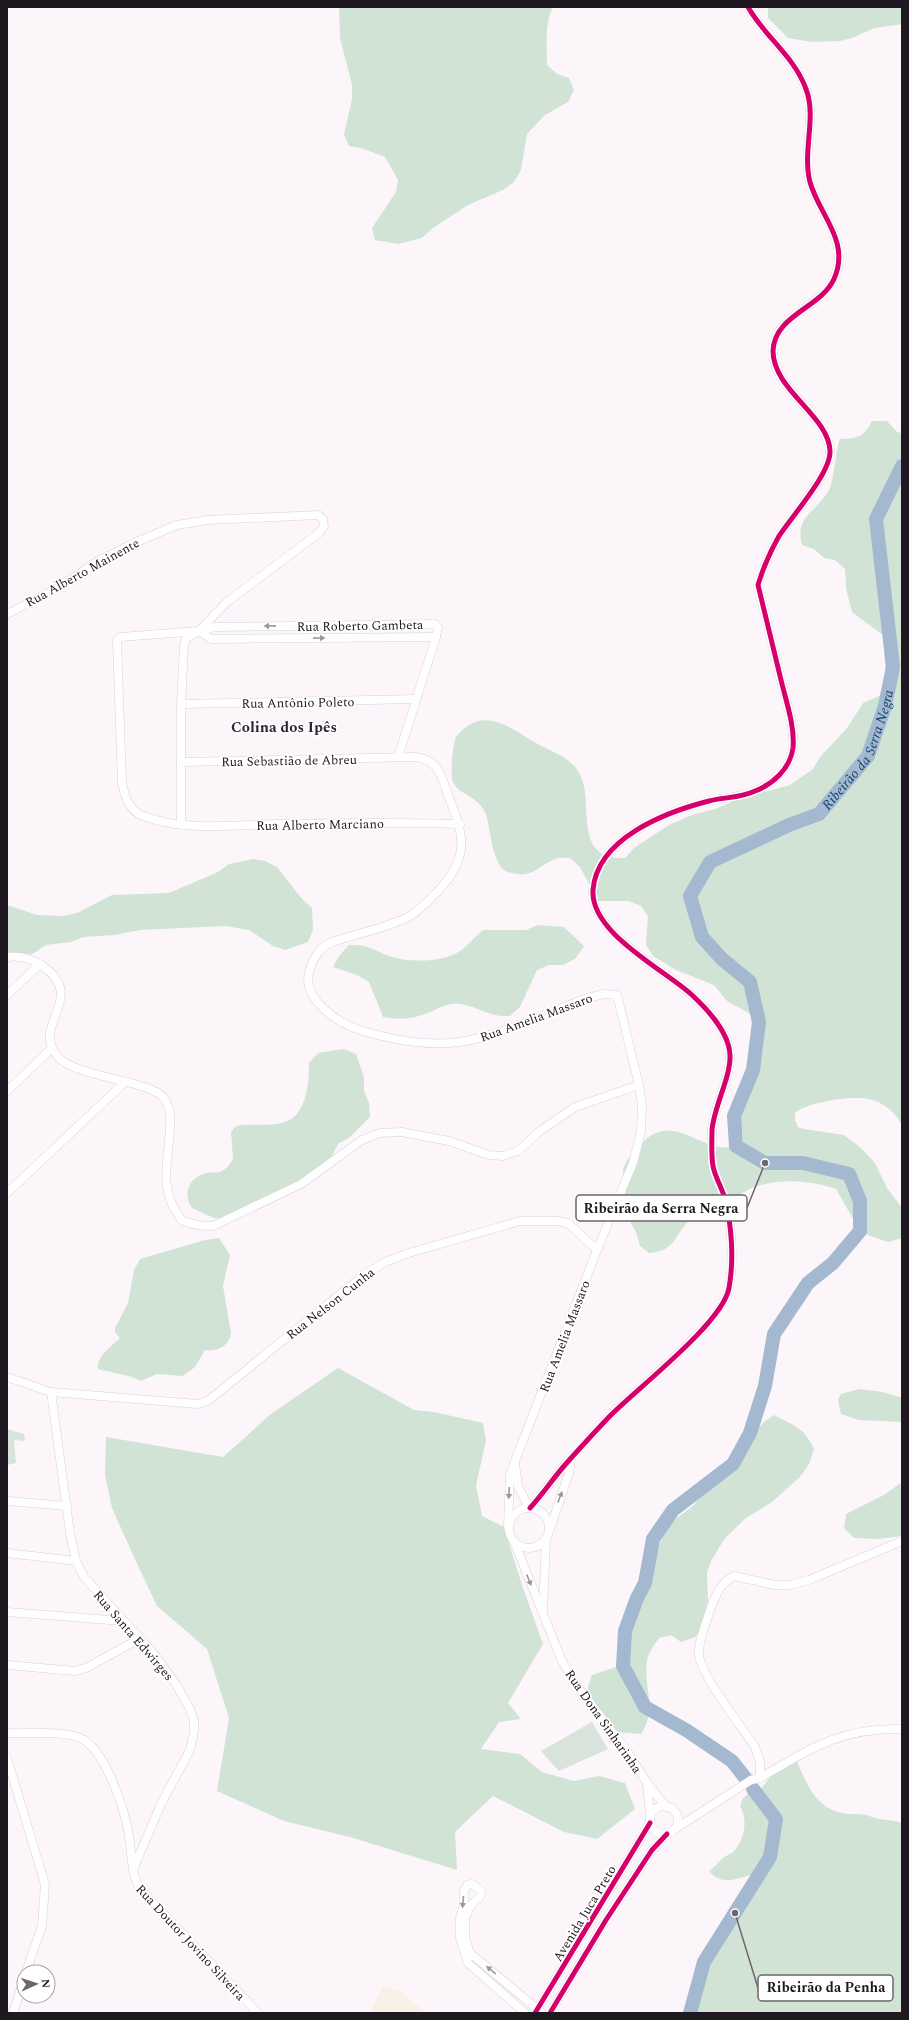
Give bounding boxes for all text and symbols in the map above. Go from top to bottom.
street label: Rua Alberto Mainente [22,533,143,613]
street label: Rua Roberto Gambeta [297,615,424,637]
one-way arrow [263,623,276,629]
one-way arrow [313,635,326,641]
water label: Ribeirão da Serra Negra [817,688,899,815]
street label: Rua Antônio Poleto [241,692,355,714]
district label: Colina dos Ipês [231,716,337,739]
street label: Rua Sebastião de Abreu [221,750,357,772]
street label: Rua Alberto Marciano [256,814,384,836]
street label: Rua Amelia Massaro [477,988,596,1048]
callout: Ribeirão da Serra Negra [576,1195,747,1221]
text: Ribeirão da Serra Negra [584,1198,739,1219]
street label: Rua Nelson Cunha [282,1262,380,1345]
street label: Rua Amelia Massaro [534,1277,596,1395]
one-way arrow [505,1487,512,1499]
one-way arrow [557,1491,563,1503]
one-way arrow [526,1574,532,1586]
street label: Rua Santa Edwirges [88,1586,178,1685]
street label: Rua Dona Sinharinha [560,1666,647,1778]
street label: Avenida Juca Preto [548,1861,622,1966]
street label: Rua Doutor Jovino Silveira [131,1880,250,2006]
one-way arrow [460,1896,467,1908]
north arrow [16,1964,56,2004]
one-way arrow [485,1966,496,1975]
callout: Ribeirão da Penha [758,1975,893,2001]
text: Ribeirão da Penha [767,1977,886,1998]
text: N [37,1979,54,1988]

